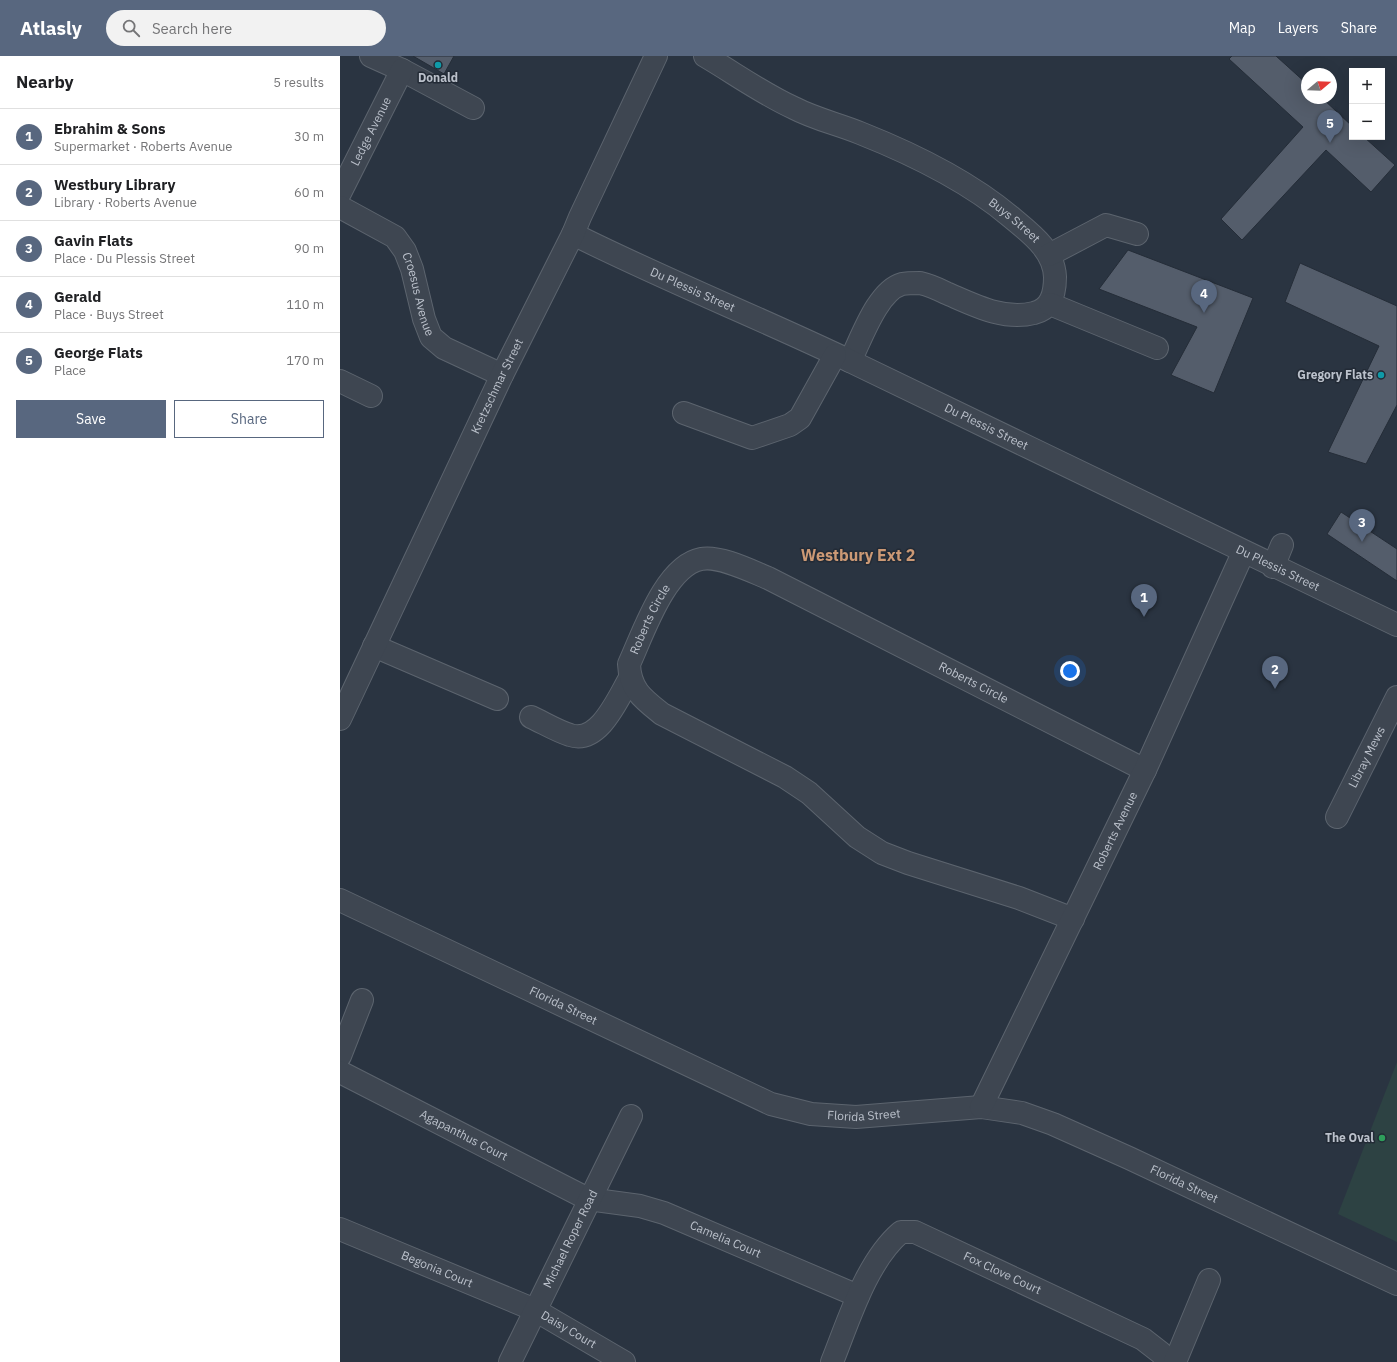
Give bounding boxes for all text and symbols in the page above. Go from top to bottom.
search box [106,10,386,46]
text: Atlasly [20,16,82,40]
icon: search [120,17,142,39]
text: Search here [152,19,232,38]
text: Map [1229,19,1256,37]
text: Layers [1278,19,1319,37]
text: Share [1341,19,1377,37]
marker: Donald [433,60,443,70]
north arrow [1301,68,1337,104]
map controls [1349,68,1385,140]
button: + [1349,68,1385,104]
place label: Donald [418,70,458,85]
text: Nearby [16,71,74,93]
text: 5 results [273,74,324,91]
street label: Ledge Avenue [347,94,394,168]
button: − [1349,104,1385,140]
pin: 5 [1317,110,1343,143]
text: Ebrahim & Sons [54,119,165,138]
text: 1 [25,128,33,145]
text: 30 m [294,128,324,145]
text: Supermarket · Roberts Avenue [54,138,232,155]
text: Westbury Library [54,175,176,194]
text: 2 [25,184,33,201]
text: 60 m [294,184,324,201]
text: Library · Roberts Avenue [54,194,197,211]
street label: Buys Street [986,194,1044,246]
text: Gavin Flats [54,231,133,250]
text: 3 [25,240,33,257]
text: 90 m [294,240,324,257]
text: Place · Du Plessis Street [54,250,195,267]
street label: Croesus Avenue [399,250,438,338]
street label: Du Plessis Street [648,264,738,315]
pin: 4 [1191,280,1217,313]
text: Gerald [54,287,101,306]
text: 4 [25,296,33,313]
text: 110 m [286,296,324,313]
text: Place · Buys Street [54,306,164,323]
street label: Kretzschmar Street [467,336,526,436]
text: George Flats [54,343,143,362]
text: 5 [25,352,33,369]
text: 170 m [286,352,324,369]
text: Place [54,362,86,379]
place label: Gregory Flats [1297,367,1373,382]
marker: Gregory Flats [1376,370,1386,380]
button: Save [16,400,166,438]
button: Share [174,400,324,438]
street label: Du Plessis Street [942,400,1031,453]
pin: 3 [1349,509,1375,542]
street label: Du Plessis Street [1234,541,1322,594]
district label: Westbury Ext 2 [801,545,915,565]
street label: Roberts Circle [626,581,673,656]
pin: 1 [1131,584,1157,617]
pin: 2 [1262,656,1288,689]
street label: Roberts Circle [936,658,1011,706]
your location [1060,661,1080,681]
street label: Libray Mews [1345,723,1388,790]
street label: Roberts Avenue [1089,789,1140,872]
street label: Florida Street [527,983,600,1028]
street label: Florida Street [827,1105,901,1124]
street label: Agapanthus Court [417,1106,511,1164]
place label: The Oval [1325,1130,1374,1145]
marker: The Oval [1377,1133,1387,1143]
street label: Florida Street [1148,1161,1221,1206]
street label: Michael Roper Road [540,1187,600,1290]
street label: Camelia Court [688,1217,764,1261]
street label: Begonia Court [399,1247,475,1290]
street label: Fox Clove Court [961,1248,1044,1297]
street label: Daisy Court [538,1307,599,1351]

